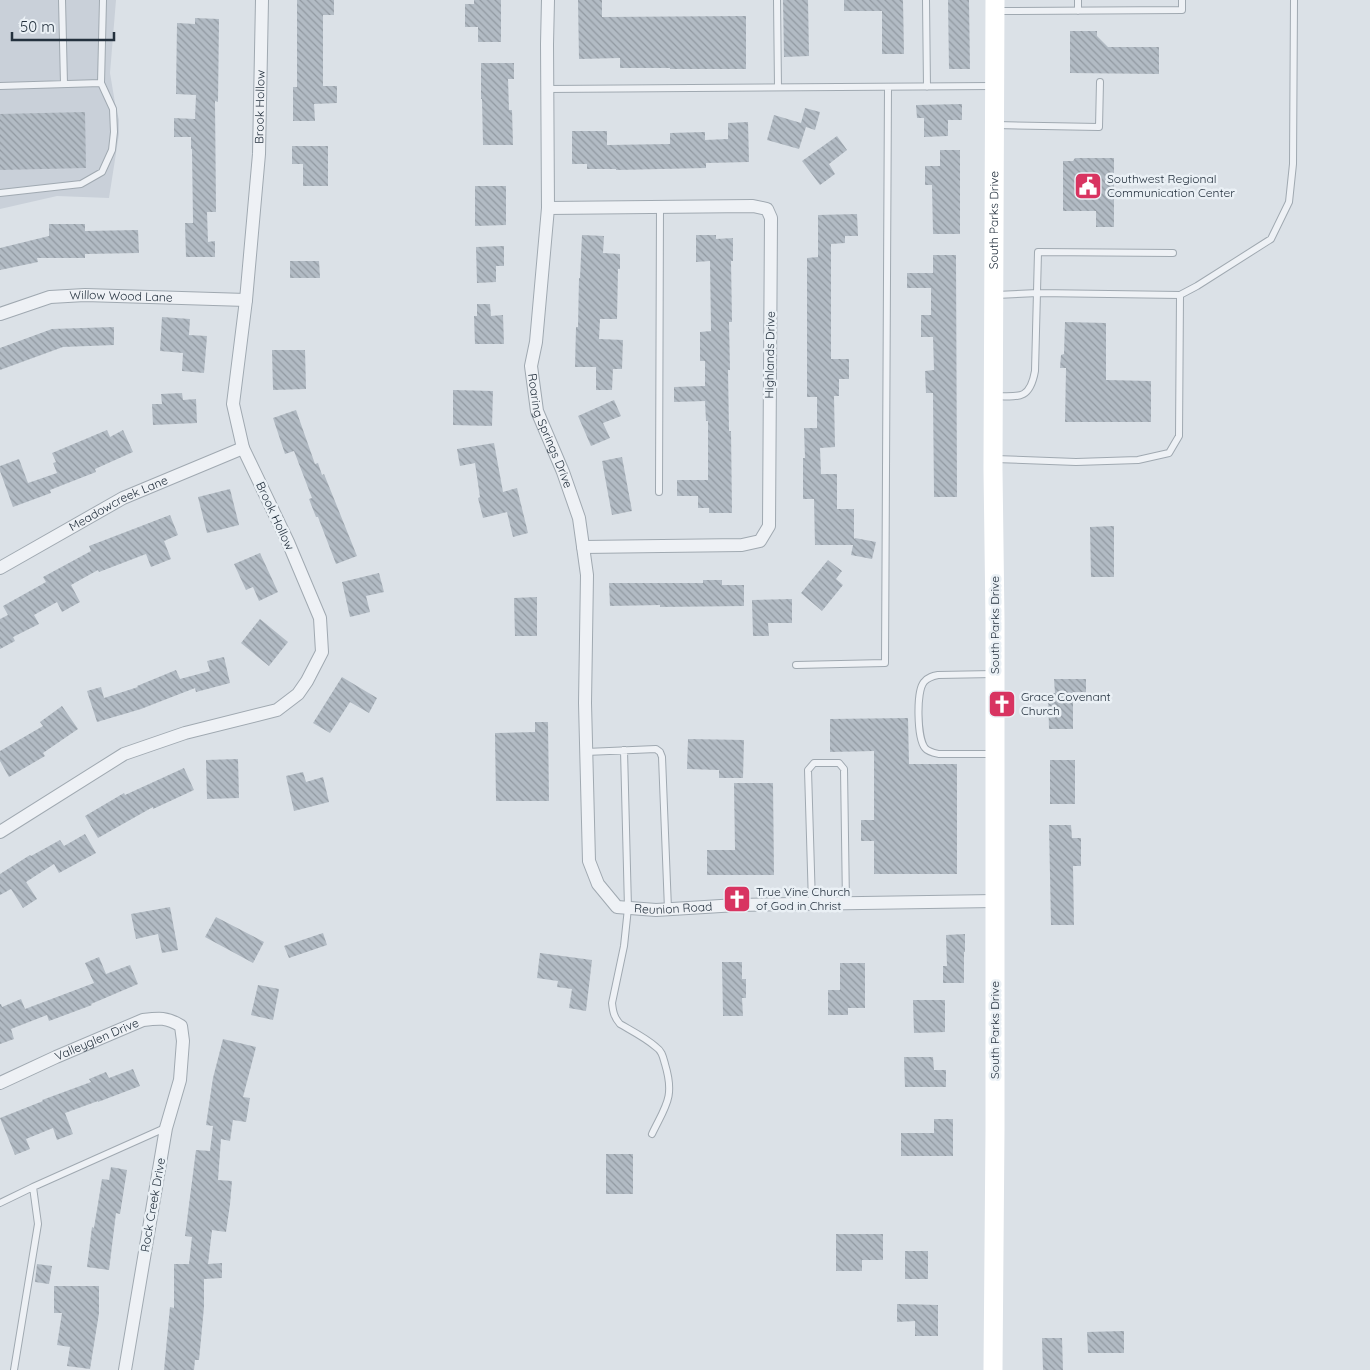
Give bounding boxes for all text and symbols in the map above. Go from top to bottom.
scale bar [12,10,115,42]
text: 50 m [20,17,55,36]
street label: Brook Hollow [251,70,268,144]
street label: South Parks Drive [986,171,1001,269]
public building icon: Southwest Regional Communication Center [1073,171,1103,201]
place label: Southwest Regional Communication Center [1107,171,1235,200]
street label: Willow Wood Lane [69,287,173,305]
street label: Highlands Drive [761,311,778,399]
street label: Roaring Springs Drive [525,372,576,490]
street label: Meadowcreek Lane [66,472,170,534]
street label: Brook Hollow [253,479,298,552]
street label: South Parks Drive [987,576,1002,674]
church icon: Grace Covenant Church [987,689,1017,719]
place label: Grace Covenant Church [1021,689,1111,718]
church icon: True Vine Church of God in Christ [722,884,752,914]
place label: True Vine Church of God in Christ [756,884,850,913]
street label: Reunion Road [634,899,713,917]
street label: South Parks Drive [987,981,1002,1079]
street label: Valleyglen Drive [52,1015,141,1064]
street label: Rock Creek Drive [137,1156,168,1253]

